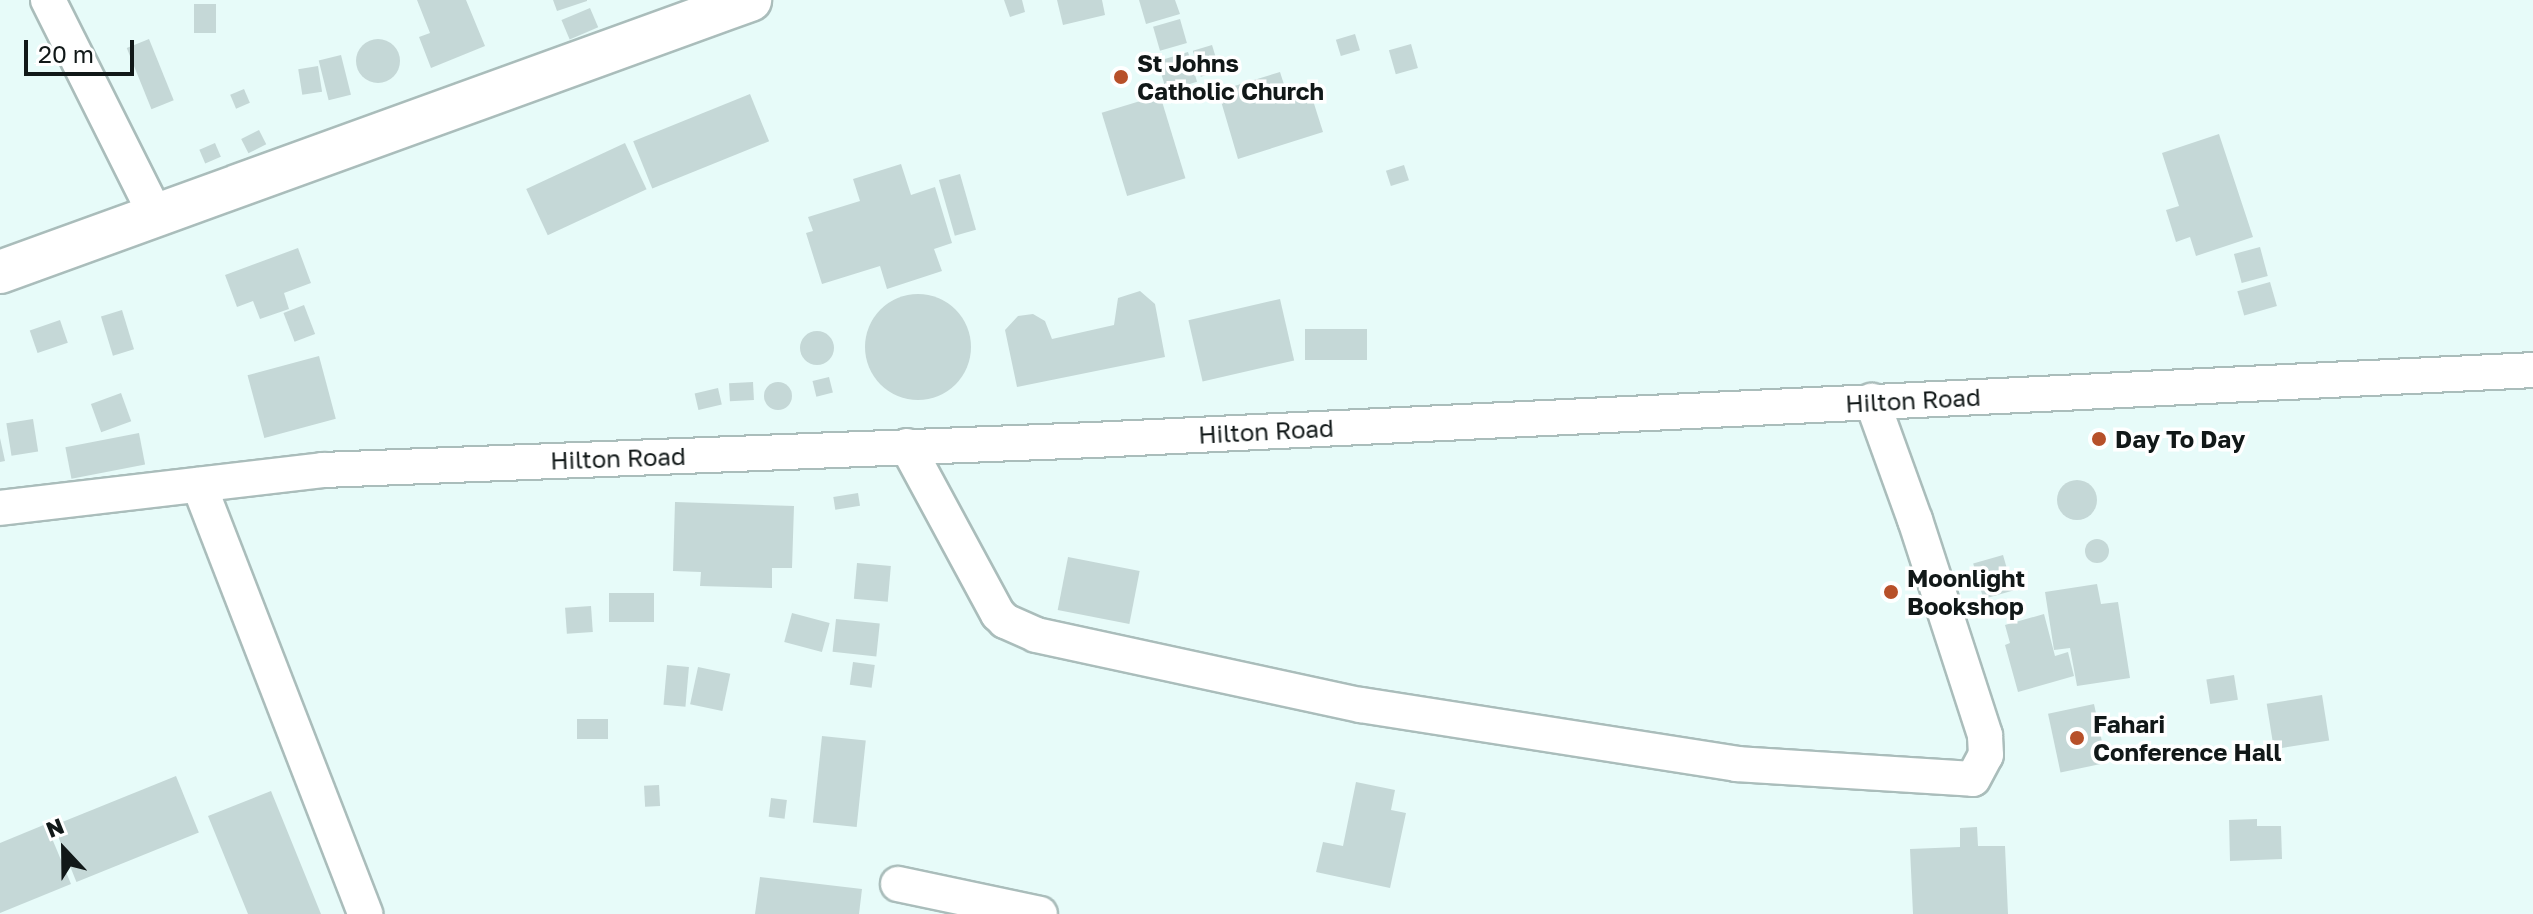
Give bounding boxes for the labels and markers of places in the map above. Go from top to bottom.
place label: St Johns Catholic Church [1137,49,1324,105]
marker: St Johns Catholic Church [1112,68,1130,86]
place label: Day To Day [2115,425,2245,453]
marker: Day To Day [2090,430,2108,448]
place label: Moonlight Bookshop [1907,564,2025,620]
marker: Moonlight Bookshop [1882,583,1900,601]
place label: Fahari Conference Hall [2093,710,2282,766]
marker: Fahari Conference Hall [2068,729,2086,747]

